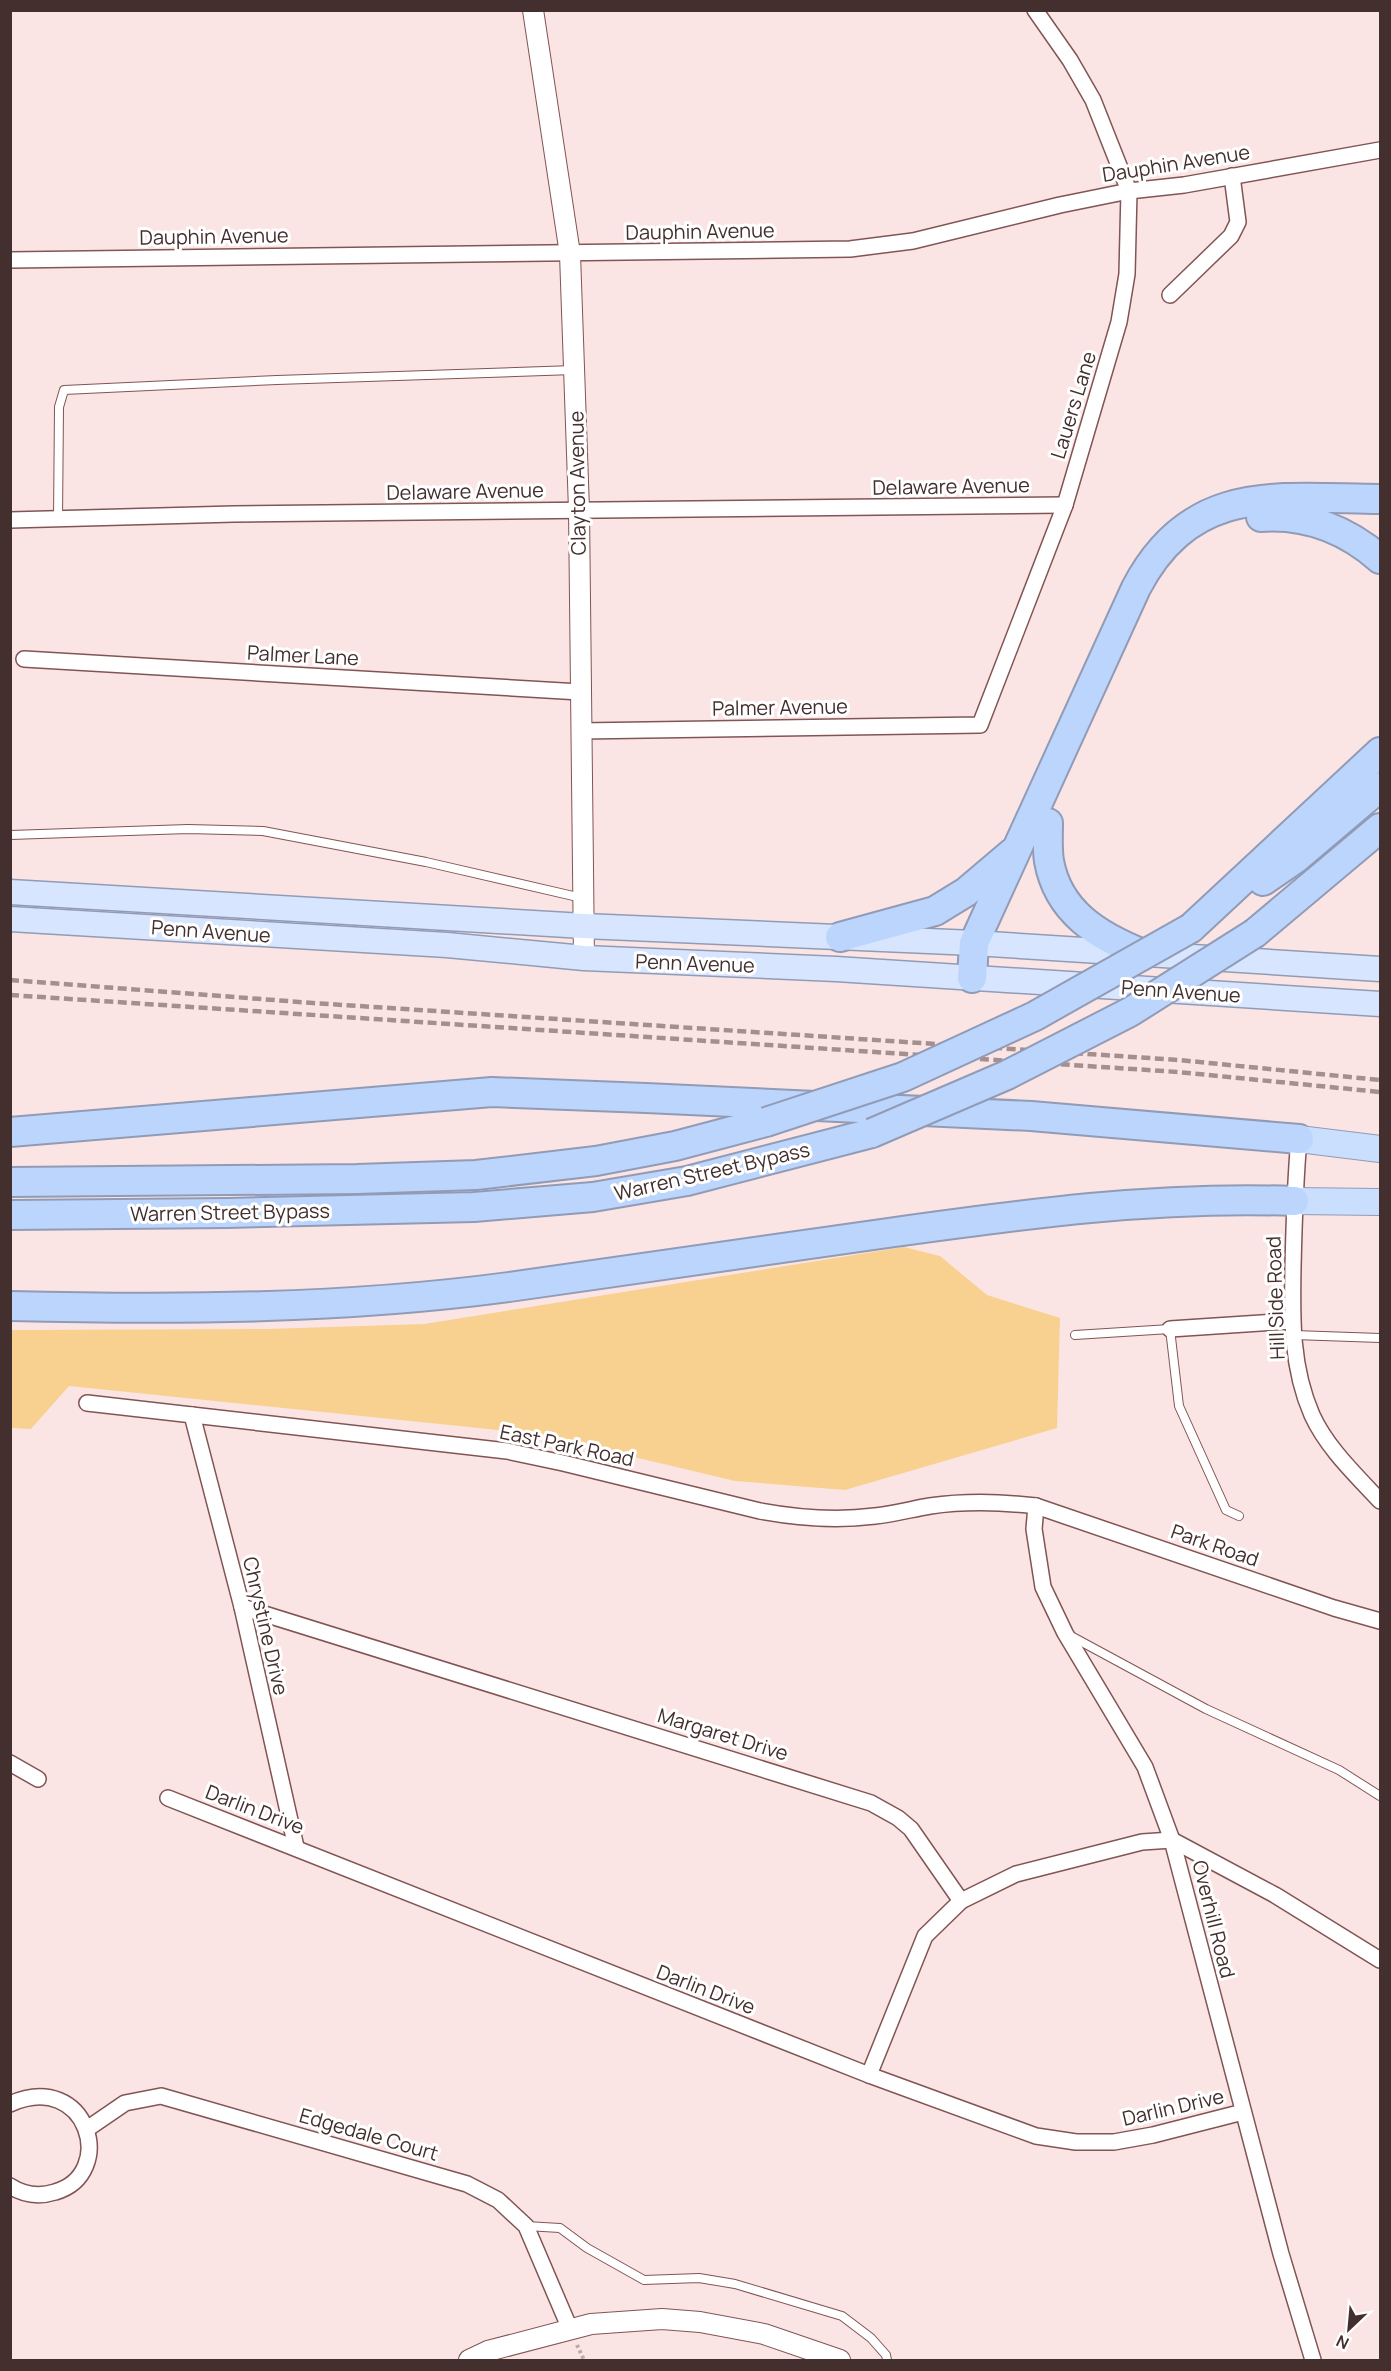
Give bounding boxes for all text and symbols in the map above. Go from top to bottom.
street label: Dauphin Avenue [1100,138,1252,188]
street label: Dauphin Avenue [625,216,775,246]
street label: Dauphin Avenue [139,221,289,251]
street label: Lauers Lane [1044,348,1102,462]
street label: Clayton Avenue [562,410,592,556]
street label: Delaware Avenue [872,471,1030,501]
street label: Delaware Avenue [386,476,544,506]
street label: Palmer Lane [246,639,360,671]
street label: Palmer Avenue [712,692,848,722]
street label: Penn Avenue [150,913,272,949]
street label: Penn Avenue [635,947,755,979]
street label: Penn Avenue [1120,973,1242,1009]
street label: Warren Street Bypass [612,1135,812,1207]
street label: Warren Street Bypass [130,1197,330,1227]
street label: Hill Side Road [1259,1236,1291,1360]
street label: East Park Road [498,1418,636,1472]
street label: Park Road [1167,1517,1263,1573]
street label: Chrystine Drive [237,1554,295,1698]
street label: Margaret Drive [654,1701,792,1767]
street label: Darlin Drive [202,1778,308,1840]
street label: Overhill Road [1186,1857,1242,1981]
street label: Darlin Drive [653,1958,759,2020]
street label: Darlin Drive [1119,2082,1227,2132]
street label: Edgedale Court [296,2101,442,2167]
north arrow [1319,2299,1379,2359]
text: N [1332,2330,1352,2355]

